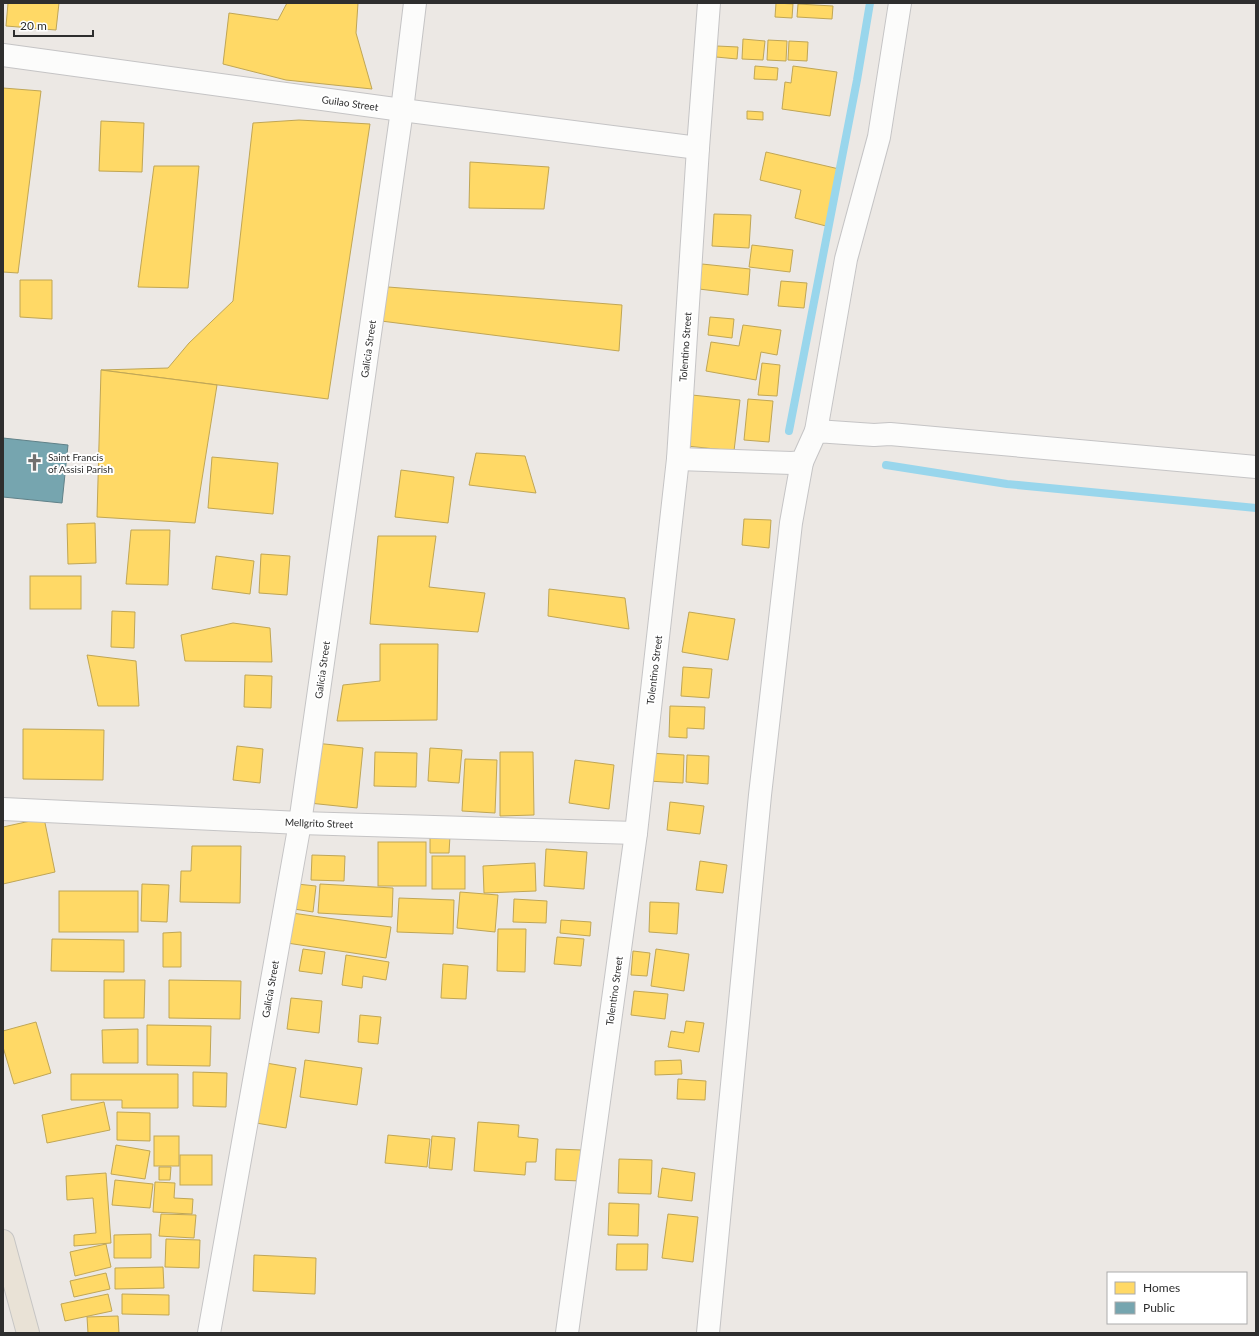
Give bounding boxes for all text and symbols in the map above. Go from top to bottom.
scale bar [14,12,93,38]
text: 20 m [20,18,47,33]
street label: Guilao Street [321,93,380,113]
street label: Tolentino Street [677,311,693,382]
street label: Galicia Street [358,319,378,379]
place label: Saint Francis of Assisi Parish [48,451,113,475]
church icon: Saint Francis of Assisi Parish [25,453,45,473]
street label: Tolentino Street [644,634,664,705]
street label: Galicia Street [312,640,332,700]
street label: Mellgrito Street [285,816,354,830]
street label: Tolentino Street [603,955,625,1026]
street label: Galicia Street [259,959,281,1019]
legend [1107,1272,1247,1324]
text: Homes [1143,1280,1180,1295]
text: Public [1143,1300,1175,1315]

